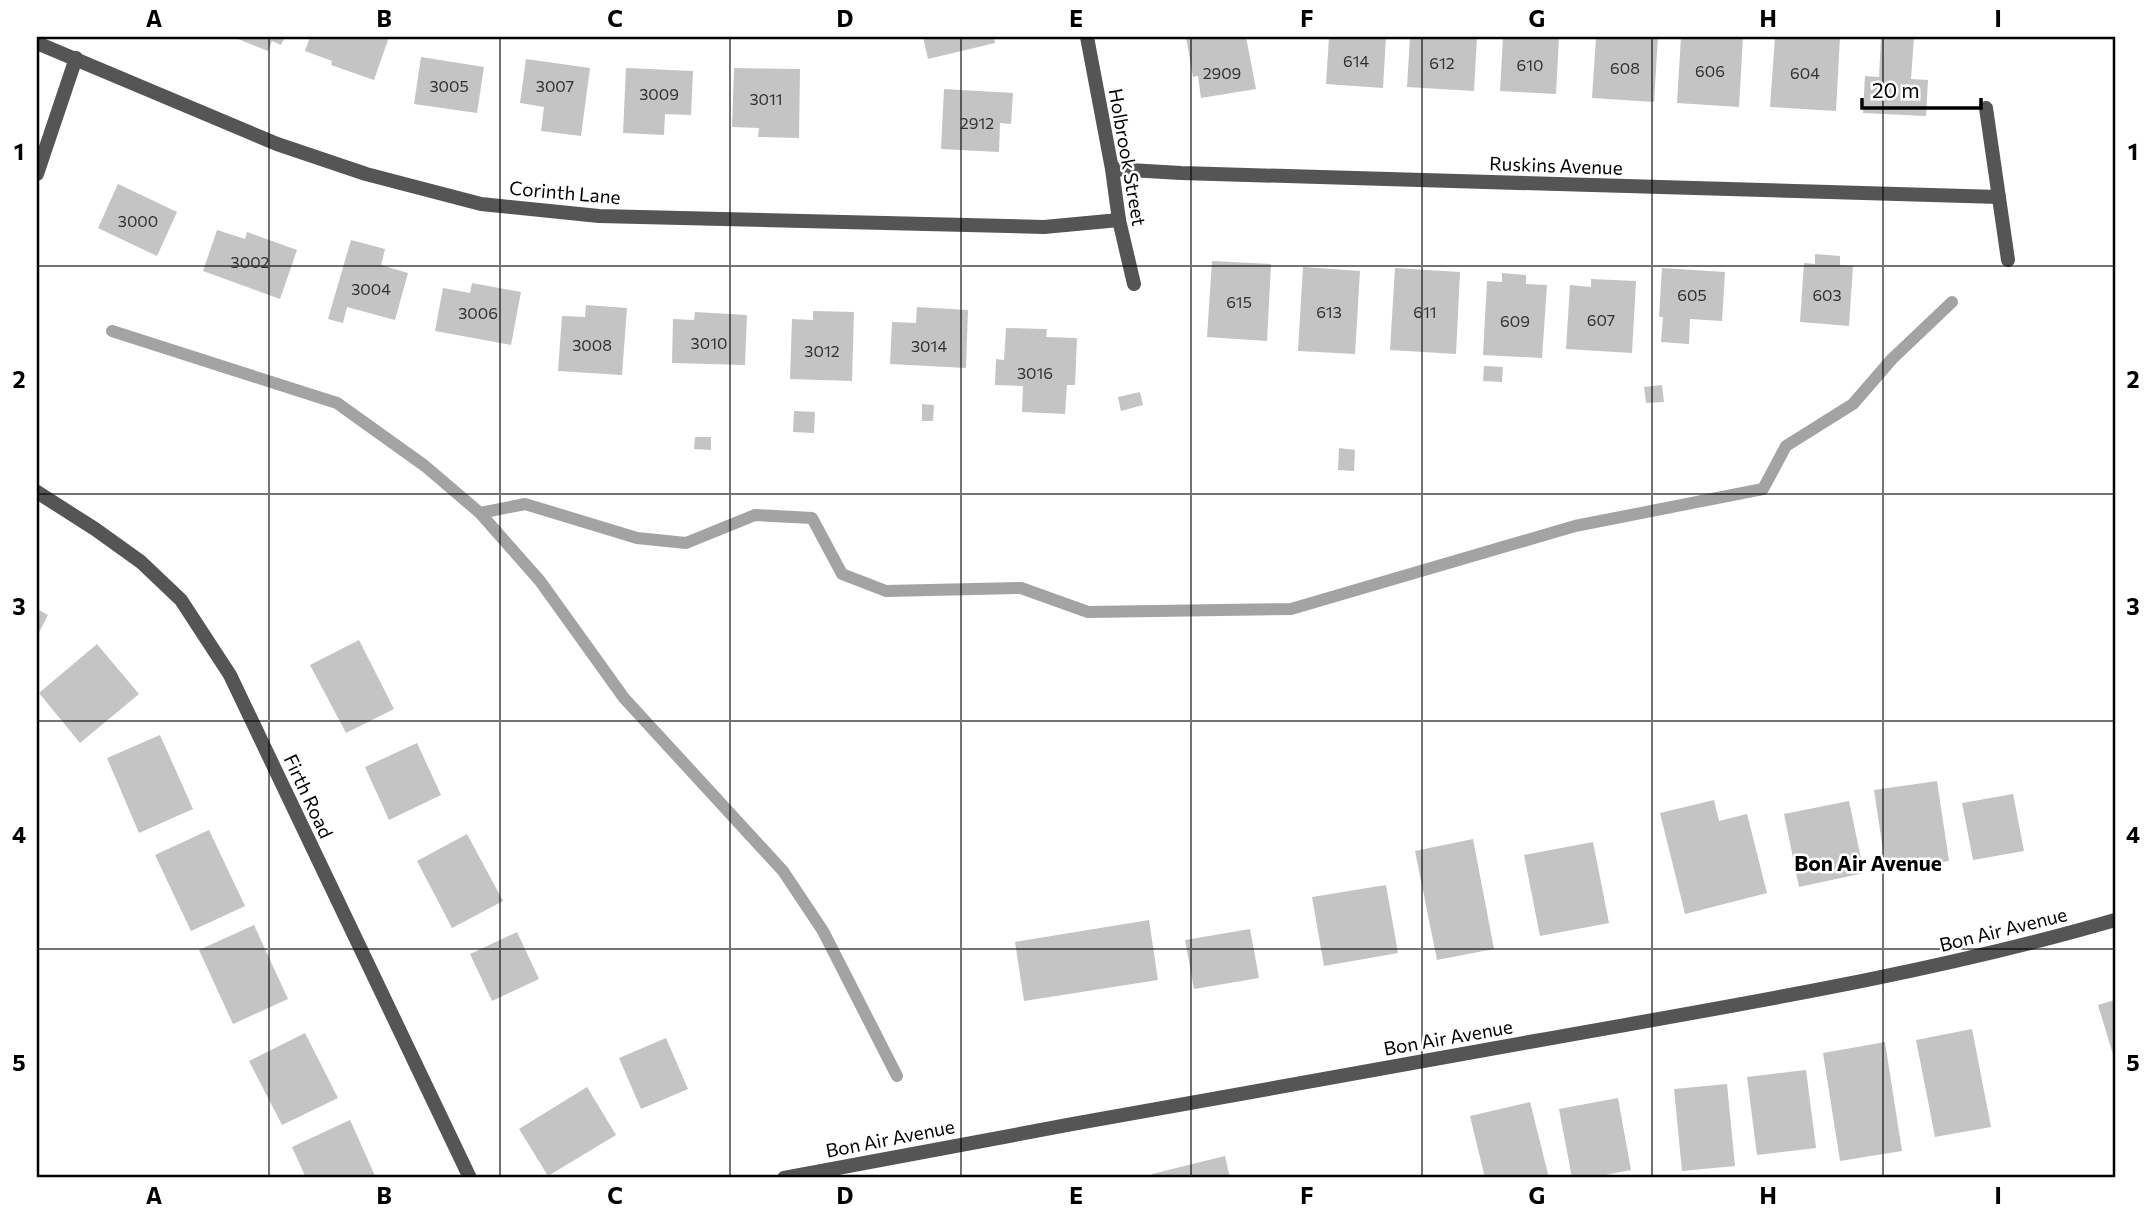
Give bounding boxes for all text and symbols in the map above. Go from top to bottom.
text: A [146,4,163,32]
text: B [376,4,392,32]
text: C [607,4,623,32]
text: D [837,4,854,32]
text: E [1069,4,1083,32]
text: F [1300,4,1314,32]
text: G [1529,4,1545,32]
text: H [1759,4,1777,32]
text: I [1994,4,2002,32]
house number: 614 [1343,51,1369,70]
house number: 612 [1429,53,1455,72]
house number: 610 [1517,55,1544,74]
house number: 608 [1610,58,1640,77]
house number: 606 [1695,61,1725,80]
house number: 2909 [1203,63,1241,82]
house number: 604 [1790,63,1820,82]
scale bar [1862,66,1980,110]
house number: 3005 [429,76,469,95]
house number: 3007 [536,76,574,95]
text: 20 m [1872,77,1920,102]
house number: 3009 [639,84,679,103]
street label: Holbrook Street [1105,86,1151,228]
house number: 3011 [749,89,783,108]
house number: 2912 [960,113,994,132]
text: 1 [14,137,24,165]
text: 1 [2128,137,2138,165]
street label: Ruskins Avenue [1489,151,1623,179]
street label: Corinth Lane [508,176,622,208]
house number: 3000 [118,211,158,230]
house number: 3002 [231,252,270,271]
house number: 3004 [351,279,391,298]
house number: 605 [1677,285,1707,304]
house number: 603 [1812,285,1842,304]
house number: 615 [1226,292,1252,311]
house number: 613 [1316,302,1342,321]
house number: 611 [1413,302,1437,321]
house number: 3006 [458,303,498,322]
house number: 607 [1587,310,1615,329]
house number: 609 [1500,311,1530,330]
house number: 3010 [691,333,727,352]
house number: 3008 [572,335,612,354]
house number: 3014 [911,336,947,355]
house number: 3012 [804,341,840,360]
house number: 3016 [1017,363,1053,382]
text: 2 [12,365,26,393]
text: 2 [2126,365,2140,393]
text: 3 [12,592,26,620]
text: 3 [2126,592,2140,620]
street label: Firth Road [280,750,338,842]
text: 4 [12,820,26,848]
text: 4 [2126,820,2140,848]
district label: Bon Air Avenue [1794,850,1942,875]
street label: Bon Air Avenue [1937,902,2069,956]
street label: Bon Air Avenue [1382,1014,1514,1060]
text: 5 [12,1048,26,1076]
text: 5 [2126,1048,2140,1076]
street label: Bon Air Avenue [824,1114,956,1162]
text: A [146,1181,163,1209]
text: B [376,1181,392,1209]
text: C [607,1181,623,1209]
text: D [837,1181,854,1209]
text: E [1069,1181,1083,1209]
text: F [1300,1181,1314,1209]
text: G [1529,1181,1545,1209]
text: H [1759,1181,1777,1209]
text: I [1994,1181,2002,1209]

